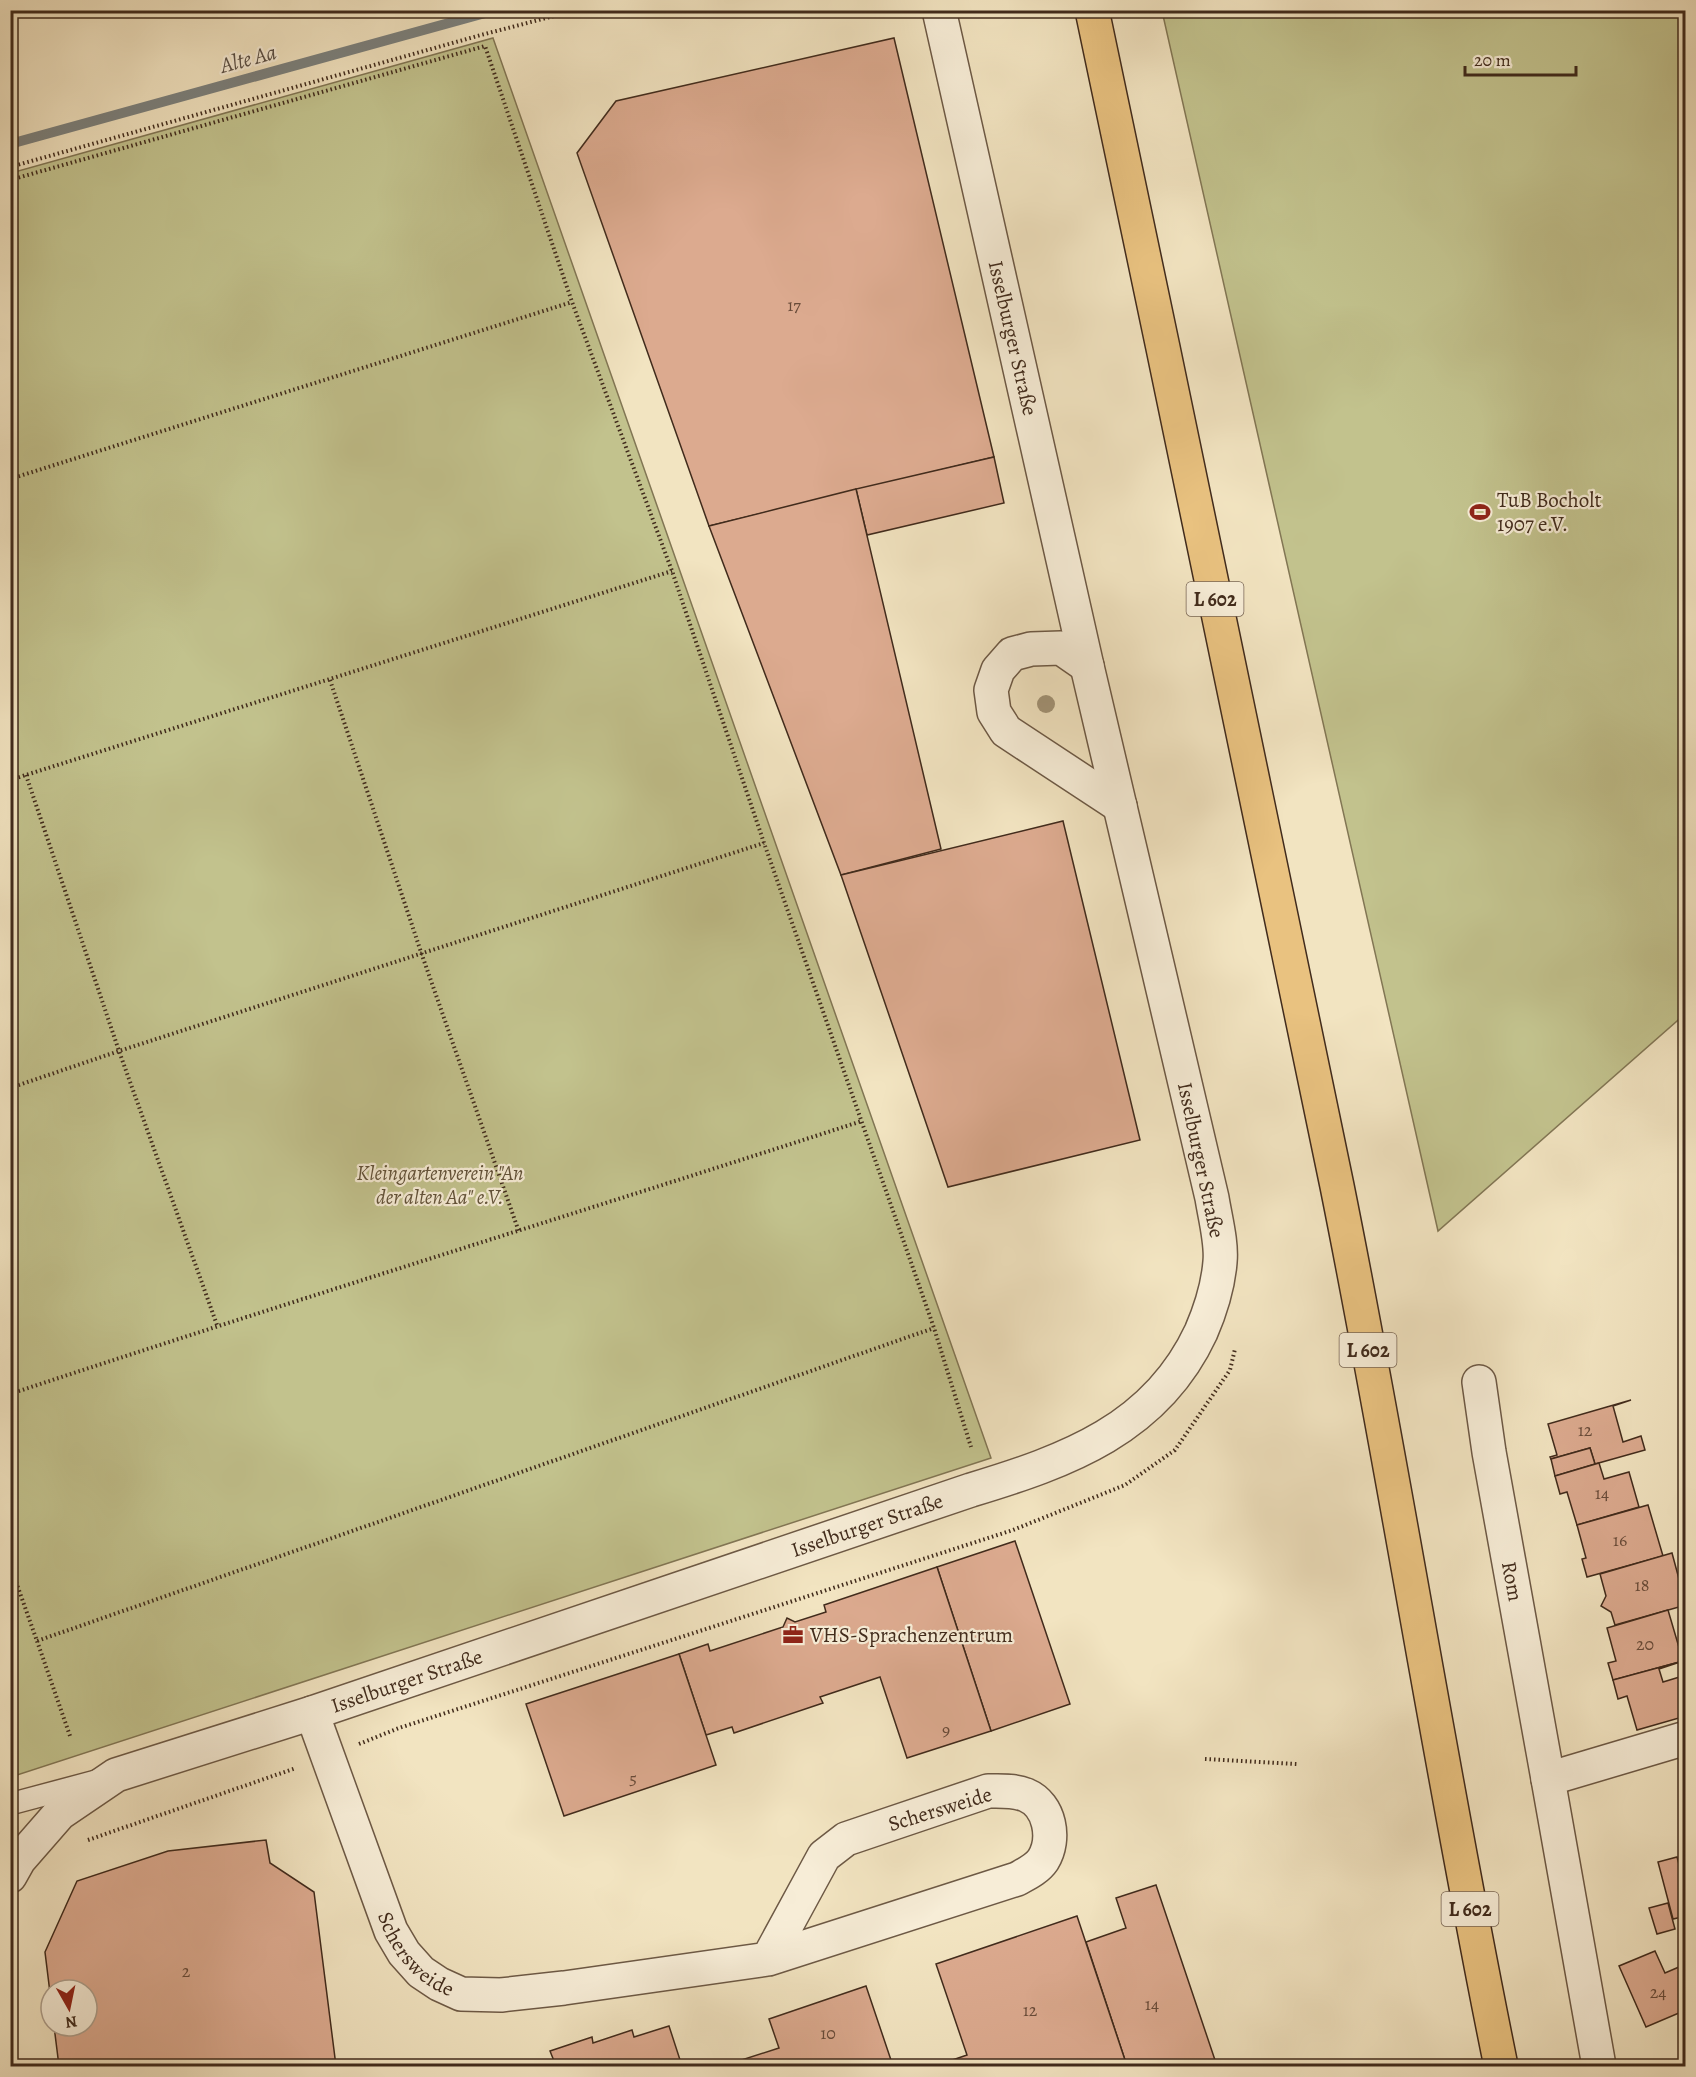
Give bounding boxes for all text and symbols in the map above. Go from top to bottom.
water label: Alte Aa [216,37,280,81]
scale bar [1465,39,1576,77]
text: 20 m [1474,48,1511,72]
street label: Isselburger Straße [982,258,1044,418]
house number: 17 [787,293,801,317]
place label: TuB Bocholt 1907 e.V. [1497,486,1601,538]
sports icon: TuB Bocholt 1907 e.V. [1468,500,1492,524]
road number: L 602 [1186,582,1244,616]
street label: Isselburger Straße [1171,1080,1231,1240]
park label: Kleingartenverein "An der alten Aa" e.V. [357,1159,523,1211]
road number: L 602 [1340,1333,1396,1367]
house number: 12 [1578,1418,1593,1442]
house number: 14 [1595,1481,1609,1505]
street label: Isselburger Straße [788,1487,947,1564]
house number: 16 [1613,1528,1627,1552]
street label: Rom [1495,1559,1530,1603]
house number: 18 [1635,1573,1649,1597]
place label: VHS-Sprachenzentrum [809,1621,1013,1649]
office icon: VHS-Sprachenzentrum [781,1623,805,1647]
house number: 20 [1636,1632,1654,1656]
street label: Isselburger Straße [327,1642,486,1720]
house number: 9 [942,1718,950,1742]
house number: 5 [629,1766,637,1790]
street label: Schersweide [885,1780,995,1838]
road number: L 602 [1442,1892,1498,1926]
street label: Schersweide [371,1908,459,2003]
house number: 2 [182,1959,191,1983]
north arrow [39,1978,99,2038]
house number: 24 [1650,1980,1666,2004]
house number: 14 [1145,1992,1159,2016]
house number: 12 [1023,1998,1038,2022]
text: N [63,2010,79,2034]
house number: 10 [820,2021,836,2045]

